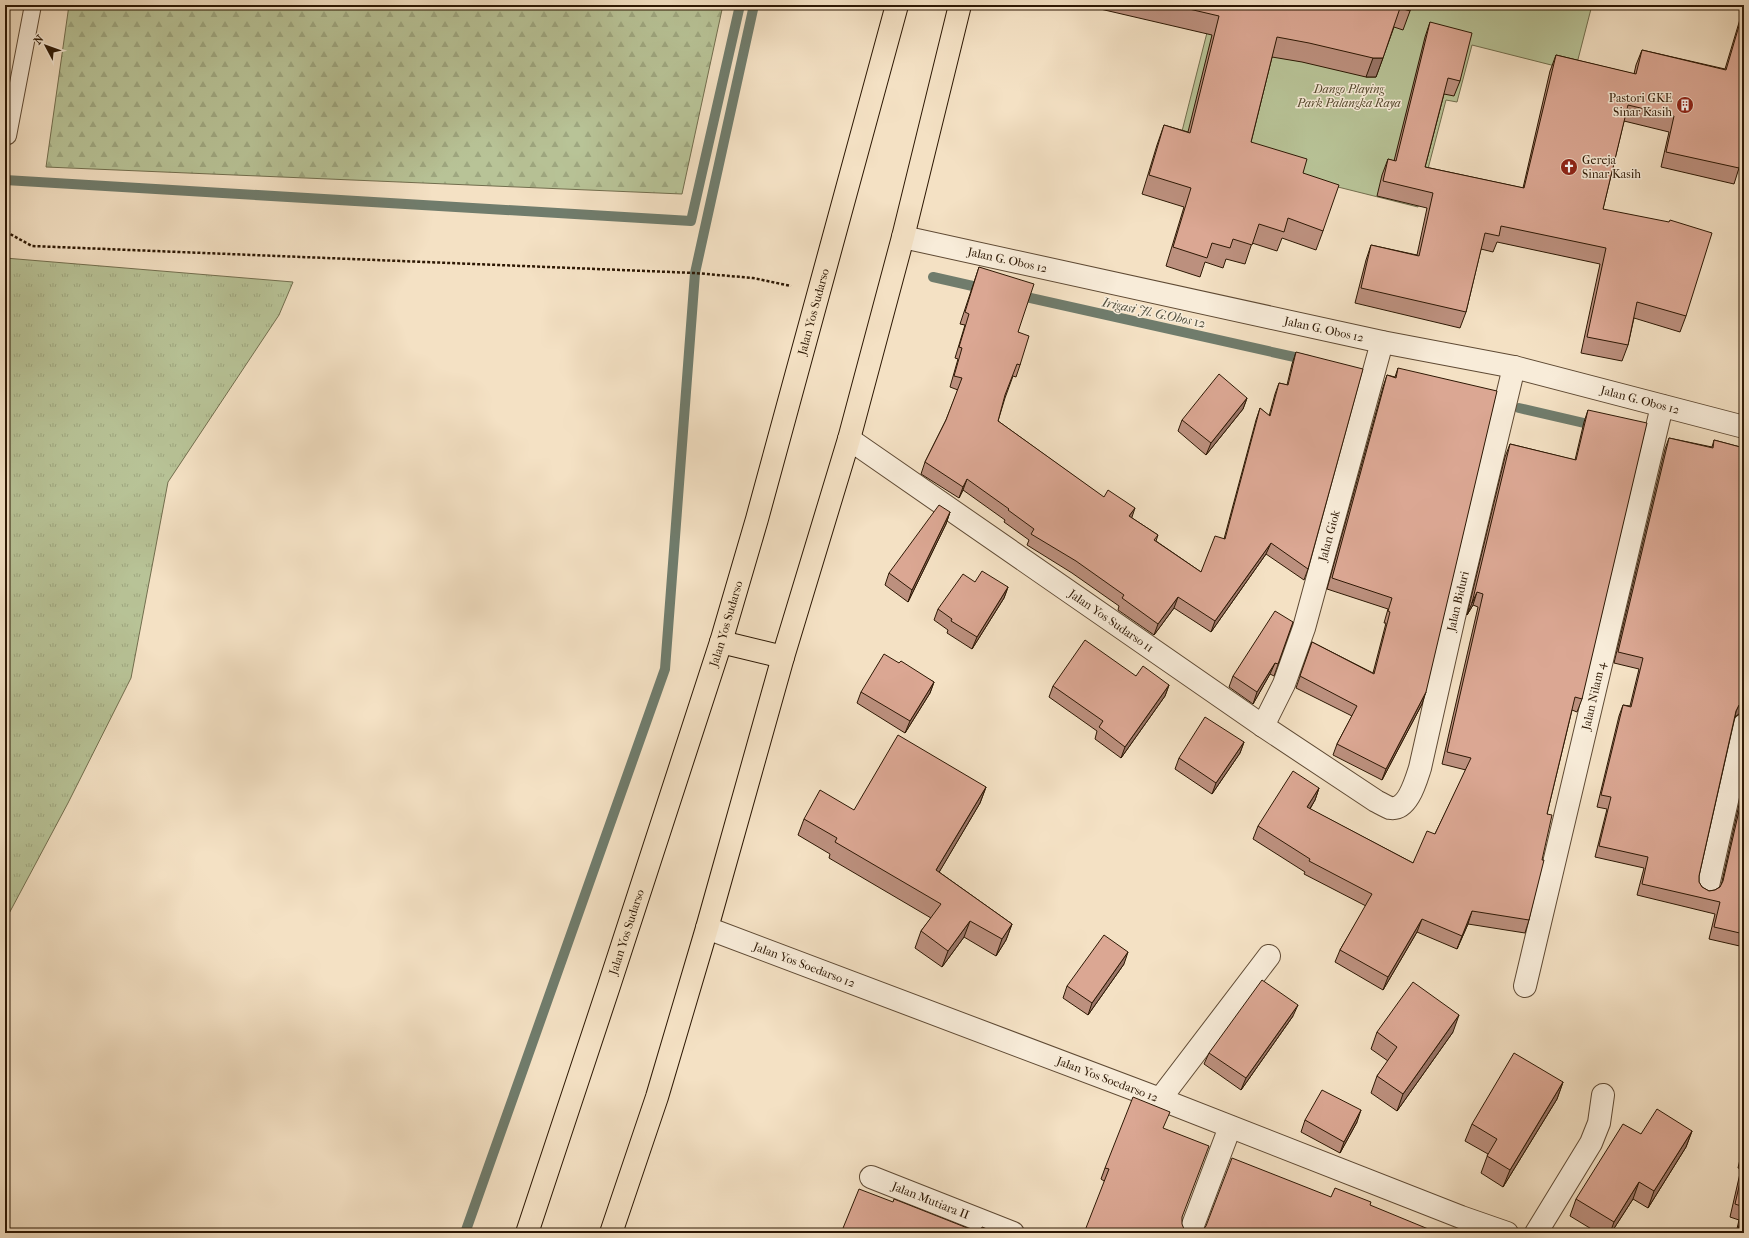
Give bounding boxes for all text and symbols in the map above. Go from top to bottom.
north arrow [26,26,66,66]
text: N [31,32,47,47]
park label: Dango Playing Park Palangka Raya [1296,82,1401,110]
place label: Pastori GKE Sinar Kasih [1609,91,1672,119]
building icon: Pastori GKE Sinar Kasih [1675,95,1695,115]
place label: Gereja Sinar Kasih [1582,153,1641,181]
church icon: Gereja Sinar Kasih [1559,157,1579,177]
street label: Jalan G. Obos 12 [965,244,1049,275]
street label: Jalan Yos Sudarso [795,267,832,358]
water label: Irigasi Jl. G.Obos 12 [1100,294,1207,331]
street label: Jalan G. Obos 12 [1282,314,1365,345]
street label: Jalan G. Obos 12 [1598,383,1681,417]
street label: Jalan Giok [1315,508,1343,564]
street label: Jalan Biduri [1444,569,1472,634]
street label: Jalan Yos Sudarso [706,579,746,669]
street label: Jalan Yos Sudarso 11 [1065,586,1156,655]
street label: Jalan Nilam 4 [1578,660,1608,732]
street label: Jalan Yos Sudarso [606,888,647,978]
street label: Jalan Yos Soedarso 12 [751,939,857,990]
street label: Jalan Yos Soedarso 12 [1054,1053,1160,1105]
street label: Jalan Mutiara II [889,1179,971,1222]

